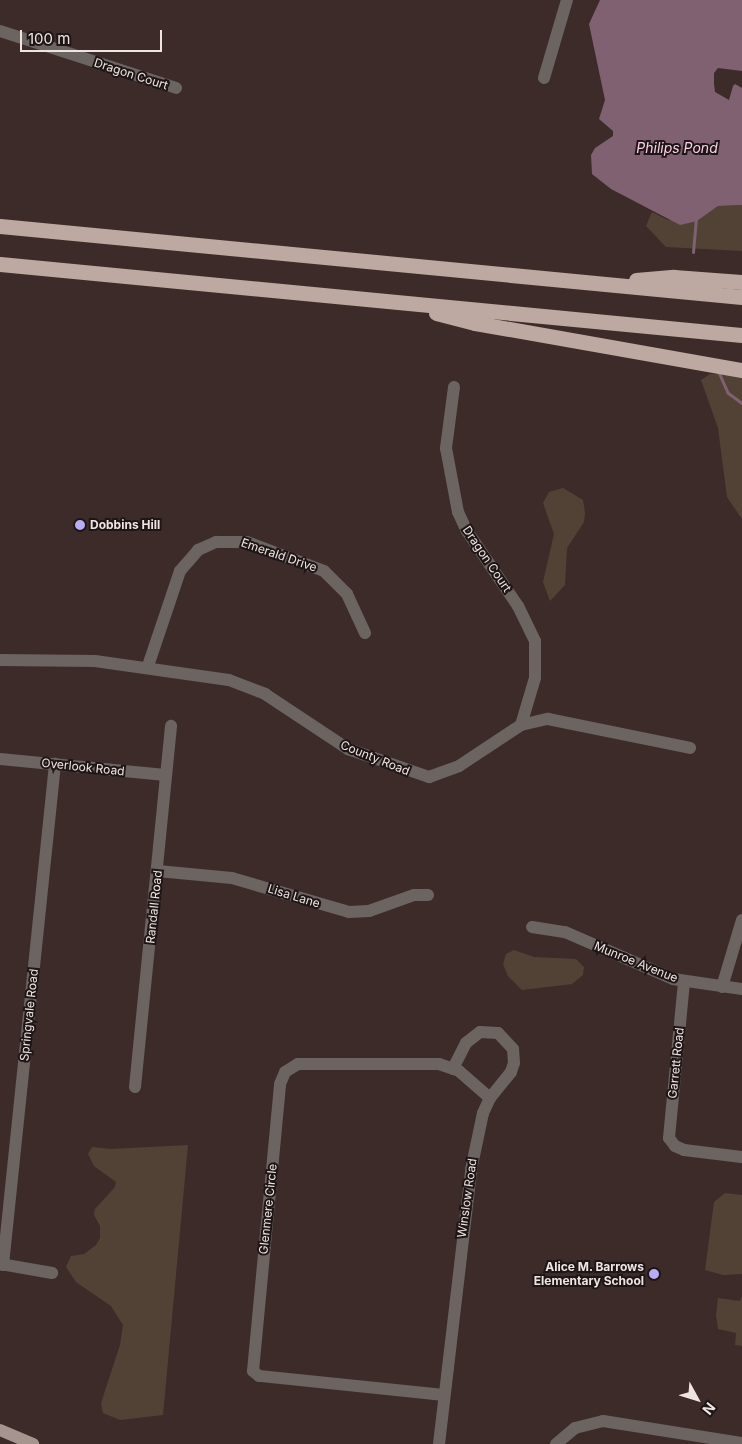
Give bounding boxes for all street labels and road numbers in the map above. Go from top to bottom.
street label: Dragon Court [92,55,170,93]
street label: Dragon Court [460,523,514,595]
street label: Emerald Drive [239,535,319,575]
street label: County Road [338,738,412,778]
street label: Overlook Road [41,755,125,779]
street label: Randall Road [143,870,165,944]
street label: Lisa Lane [266,881,322,911]
street label: Munroe Avenue [592,939,680,985]
street label: Springvale Road [17,968,41,1062]
street label: Garrett Road [665,1027,687,1099]
street label: Winslow Road [454,1157,480,1239]
street label: Glenmere Circle [256,1163,280,1255]

